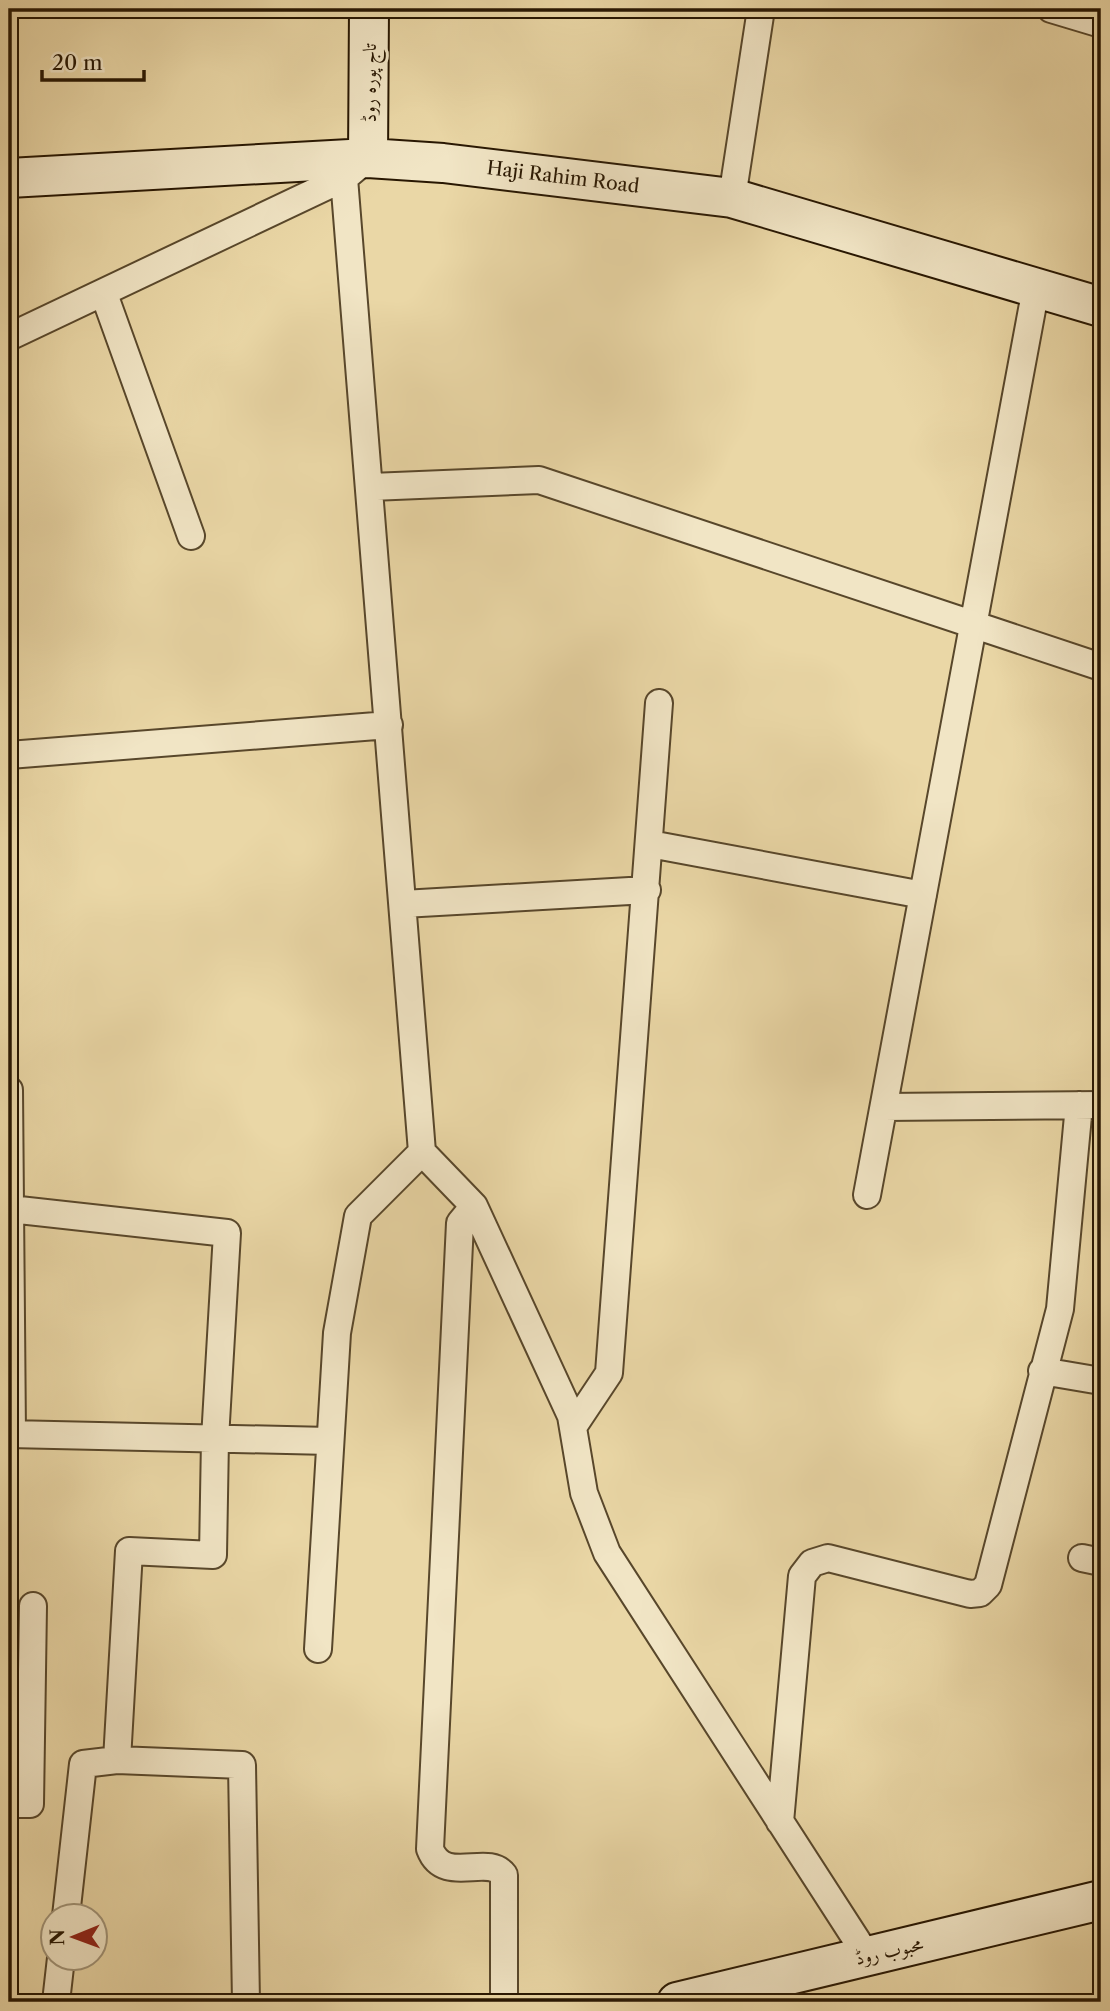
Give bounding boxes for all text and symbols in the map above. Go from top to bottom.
scale bar [42,38,144,82]
street label: تاج پورہ روڈ [358,43,387,123]
text: 20 m [52,50,103,75]
street label: Haji Rahim Road [485,156,641,198]
north arrow [38,1902,108,1972]
text: N [46,1929,69,1946]
street label: محبوب روڈ [853,1932,926,1971]

